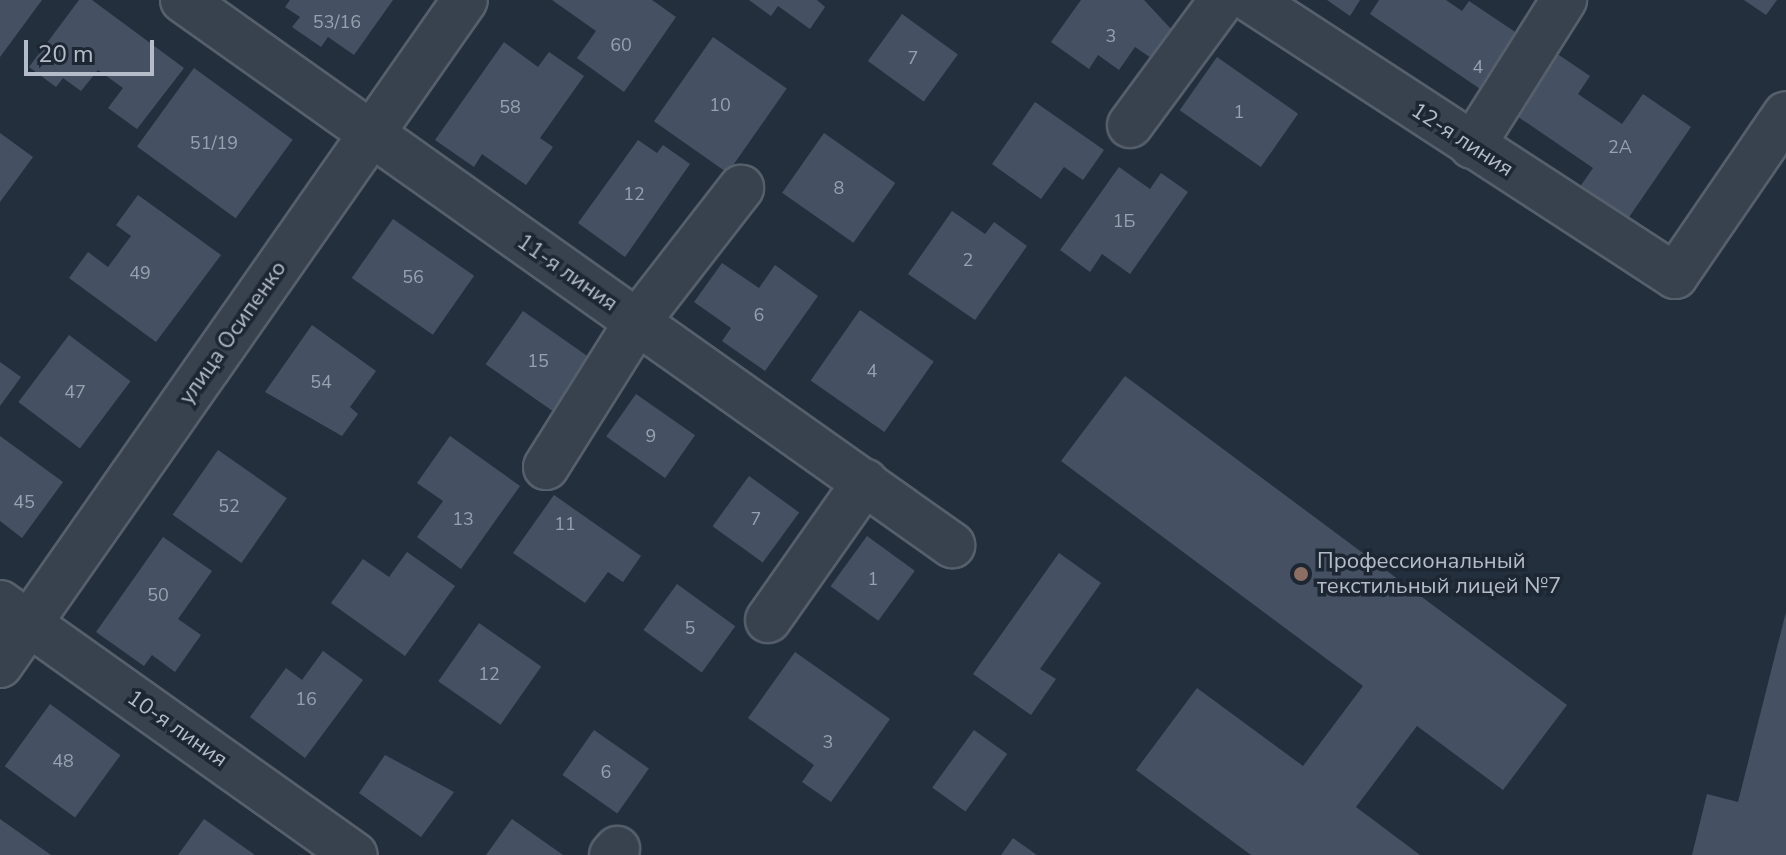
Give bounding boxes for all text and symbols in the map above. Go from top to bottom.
house number: 53/16 [313,11,361,33]
scale bar [28,24,158,74]
house number: 3 [1106,25,1116,47]
house number: 60 [610,34,632,56]
text: 20 m [38,38,94,70]
house number: 7 [908,47,918,69]
house number: 4 [1473,56,1483,78]
house number: 10 [709,94,731,116]
house number: 58 [499,96,521,118]
street label: 12-я линия [1406,97,1518,183]
house number: 1 [1234,101,1244,123]
house number: 51/19 [190,132,238,154]
house number: 2А [1608,136,1632,158]
house number: 8 [834,177,844,199]
house number: 12 [623,183,645,205]
house number: 1Б [1113,210,1135,232]
street label: 11-я линия [512,229,622,317]
house number: 2 [963,249,973,271]
street label: улица Осипенко [174,256,292,410]
house number: 49 [129,262,151,284]
house number: 56 [402,266,424,288]
house number: 6 [754,304,764,326]
house number: 15 [527,350,549,372]
house number: 4 [867,360,877,382]
house number: 54 [310,371,332,393]
house number: 47 [64,381,86,403]
house number: 9 [646,425,656,447]
house number: 45 [13,491,35,513]
house number: 52 [218,495,240,517]
house number: 13 [452,508,474,530]
house number: 7 [751,508,761,530]
house number: 11 [554,513,576,535]
place label: Профессиональный текстильный лицей №7 [1317,548,1561,600]
marker: Профессиональный текстильный лицей №7 [1292,565,1310,583]
house number: 1 [868,568,878,590]
house number: 50 [147,584,169,606]
house number: 5 [685,617,695,639]
house number: 12 [478,663,500,685]
street label: 10-я линия [122,685,232,773]
house number: 16 [295,688,317,710]
house number: 3 [823,731,833,753]
house number: 48 [52,750,74,772]
house number: 6 [601,761,611,783]

